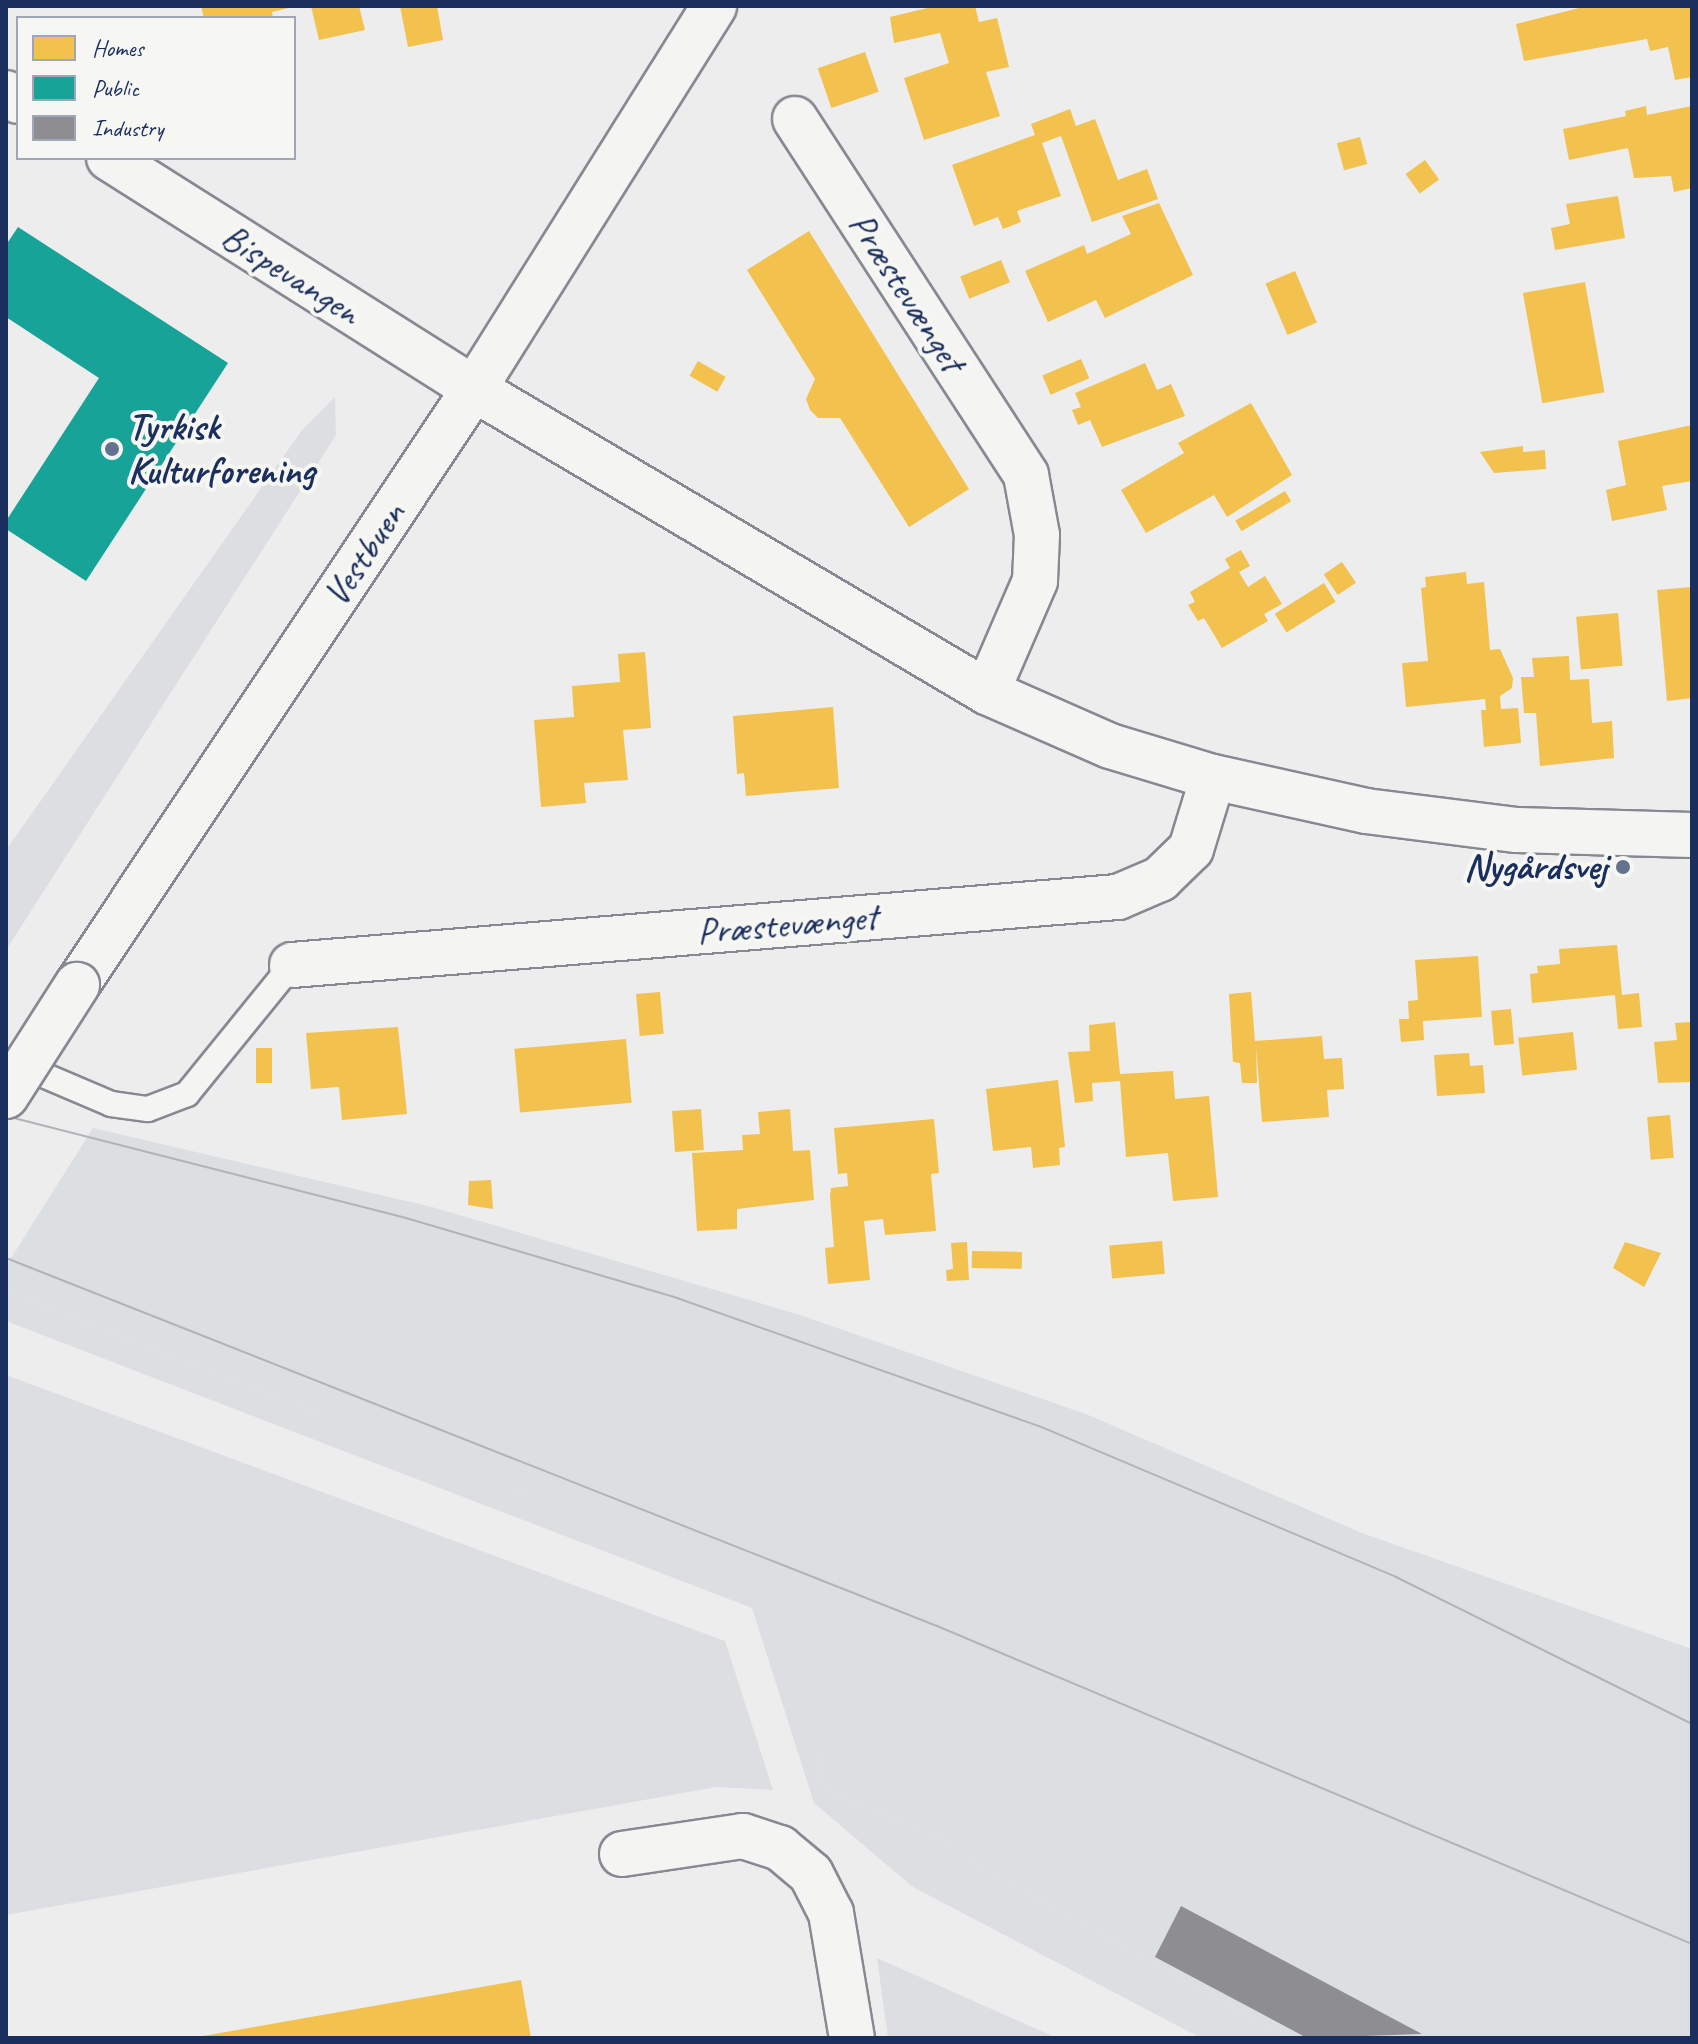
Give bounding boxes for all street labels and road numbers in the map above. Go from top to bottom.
street label: Præstevænget [839,204,975,380]
street label: Bispevangen [213,214,369,334]
street label: Vestbuen [313,493,415,615]
street label: Præstevænget [695,893,879,955]

